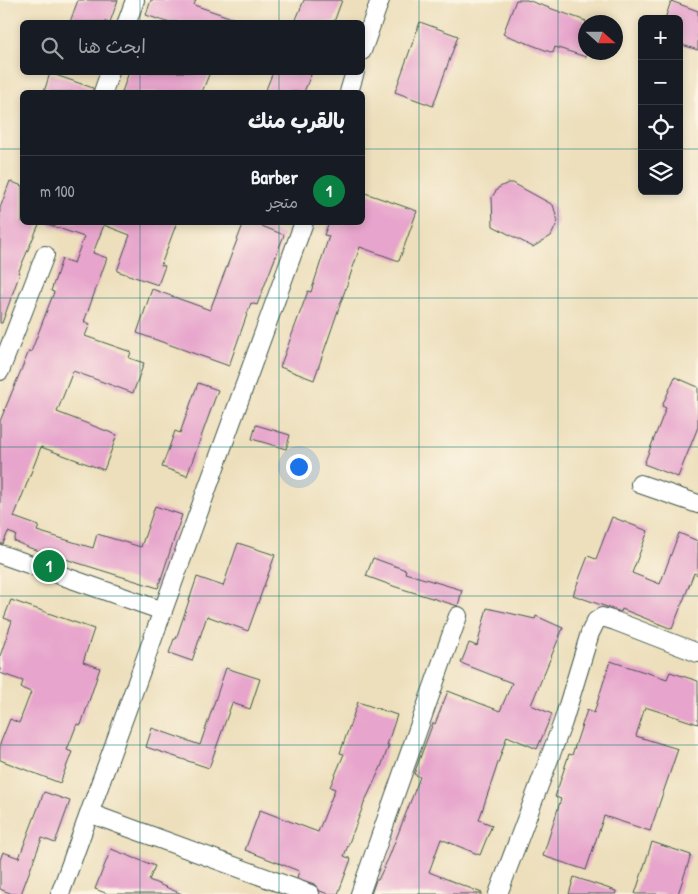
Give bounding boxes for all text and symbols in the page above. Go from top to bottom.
north arrow [578,15,623,60]
map controls [638,15,683,195]
button: + [638,15,683,60]
search box [20,20,365,75]
text: ابحث هنا [78,33,146,59]
icon: search [38,34,66,62]
button: − [638,60,683,105]
button: locate [638,105,683,150]
text: بالقرب منك [248,106,345,135]
button: layers [638,150,683,195]
text: Barber [251,164,298,190]
text: 100 m [40,180,75,202]
text: 1 [326,180,332,202]
text: متجر [267,191,298,213]
your location [286,454,312,480]
pin: 1 [33,547,65,585]

